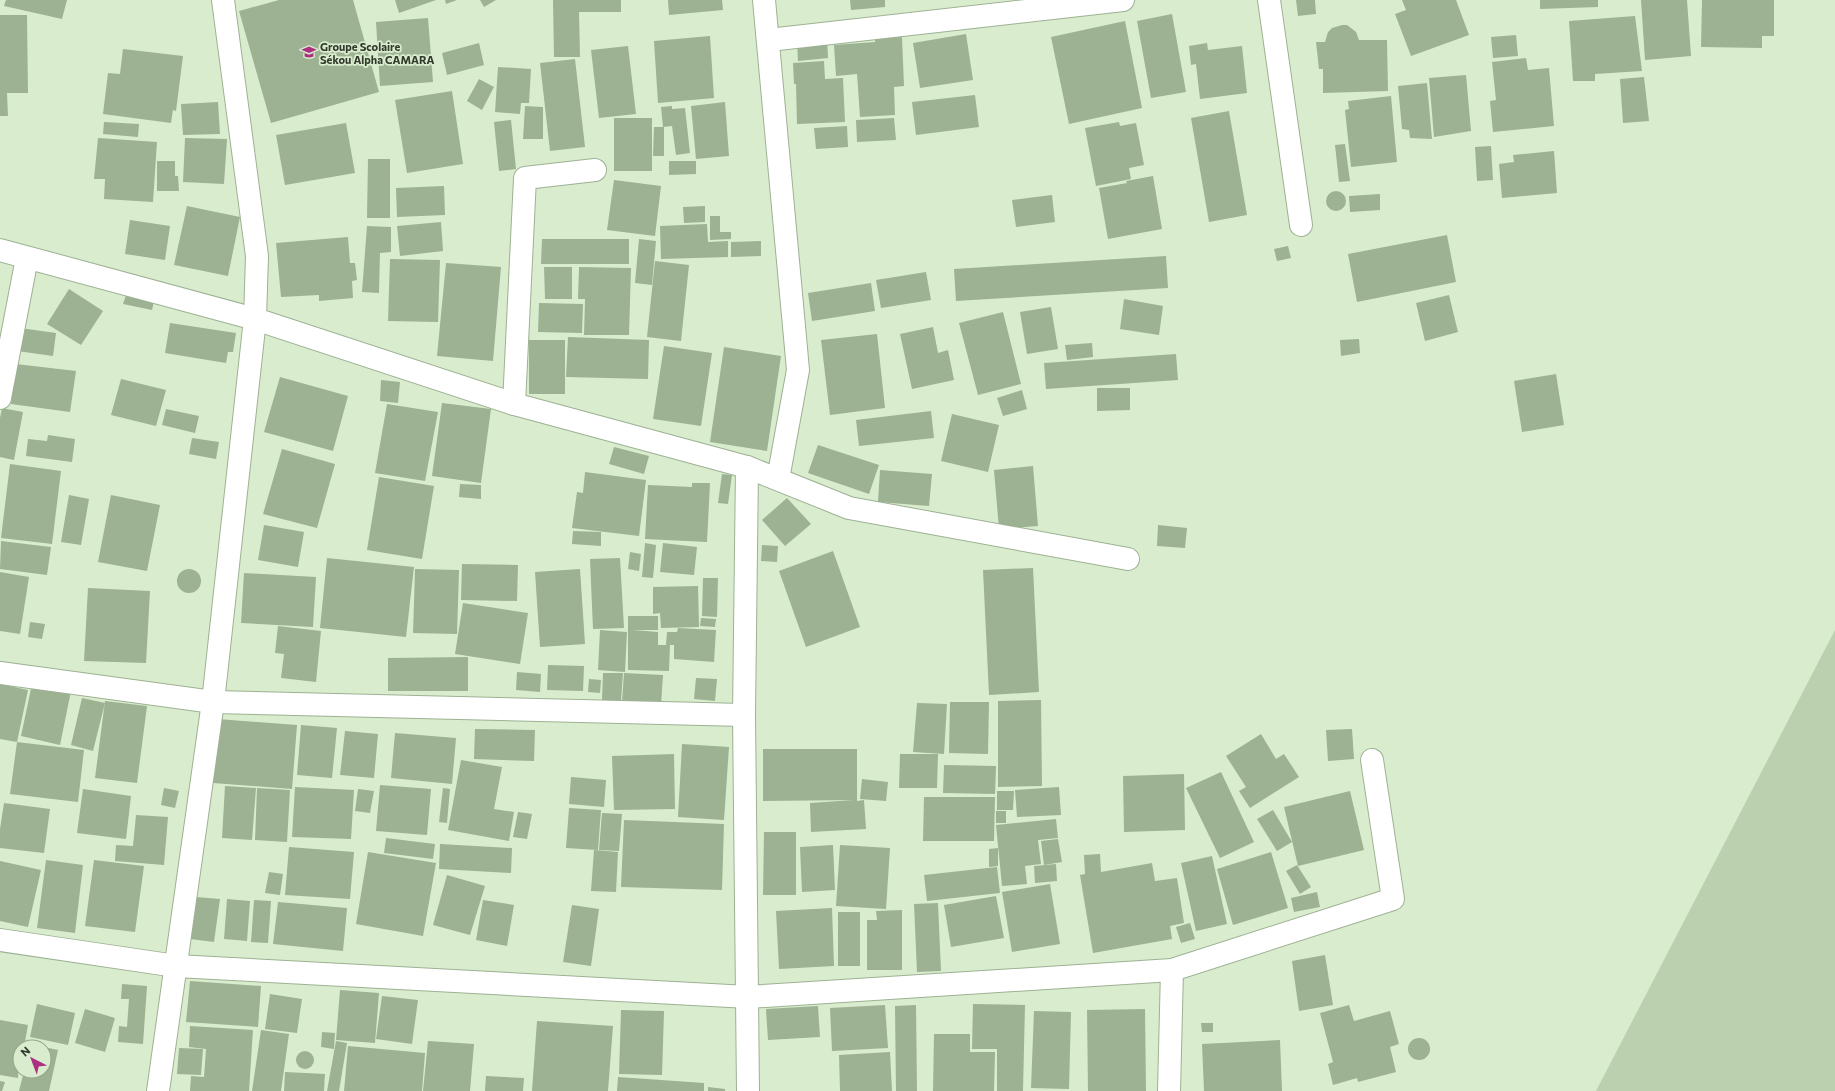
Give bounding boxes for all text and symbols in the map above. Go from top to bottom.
place label: Groupe Scolaire Sékou Alpha CAMARA [320,40,435,66]
school or university icon: Groupe Scolaire Sékou Alpha CAMARA [301,44,317,60]
north arrow [12,1039,52,1079]
text: N [18,1044,32,1059]

